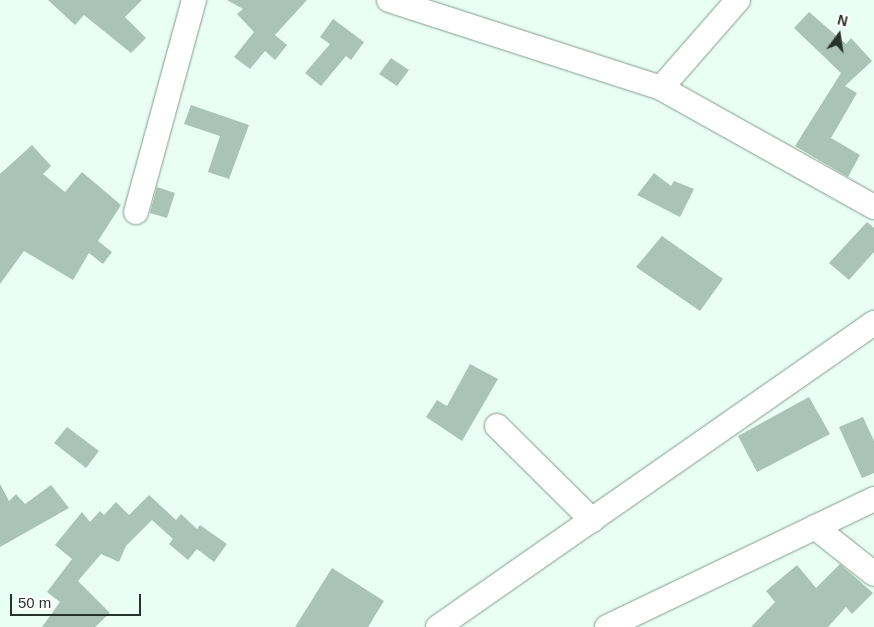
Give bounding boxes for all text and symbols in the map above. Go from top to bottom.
north arrow [814,10,864,60]
text: N [836,11,849,29]
scale bar [12,584,144,616]
text: 50 m [18,594,51,611]

